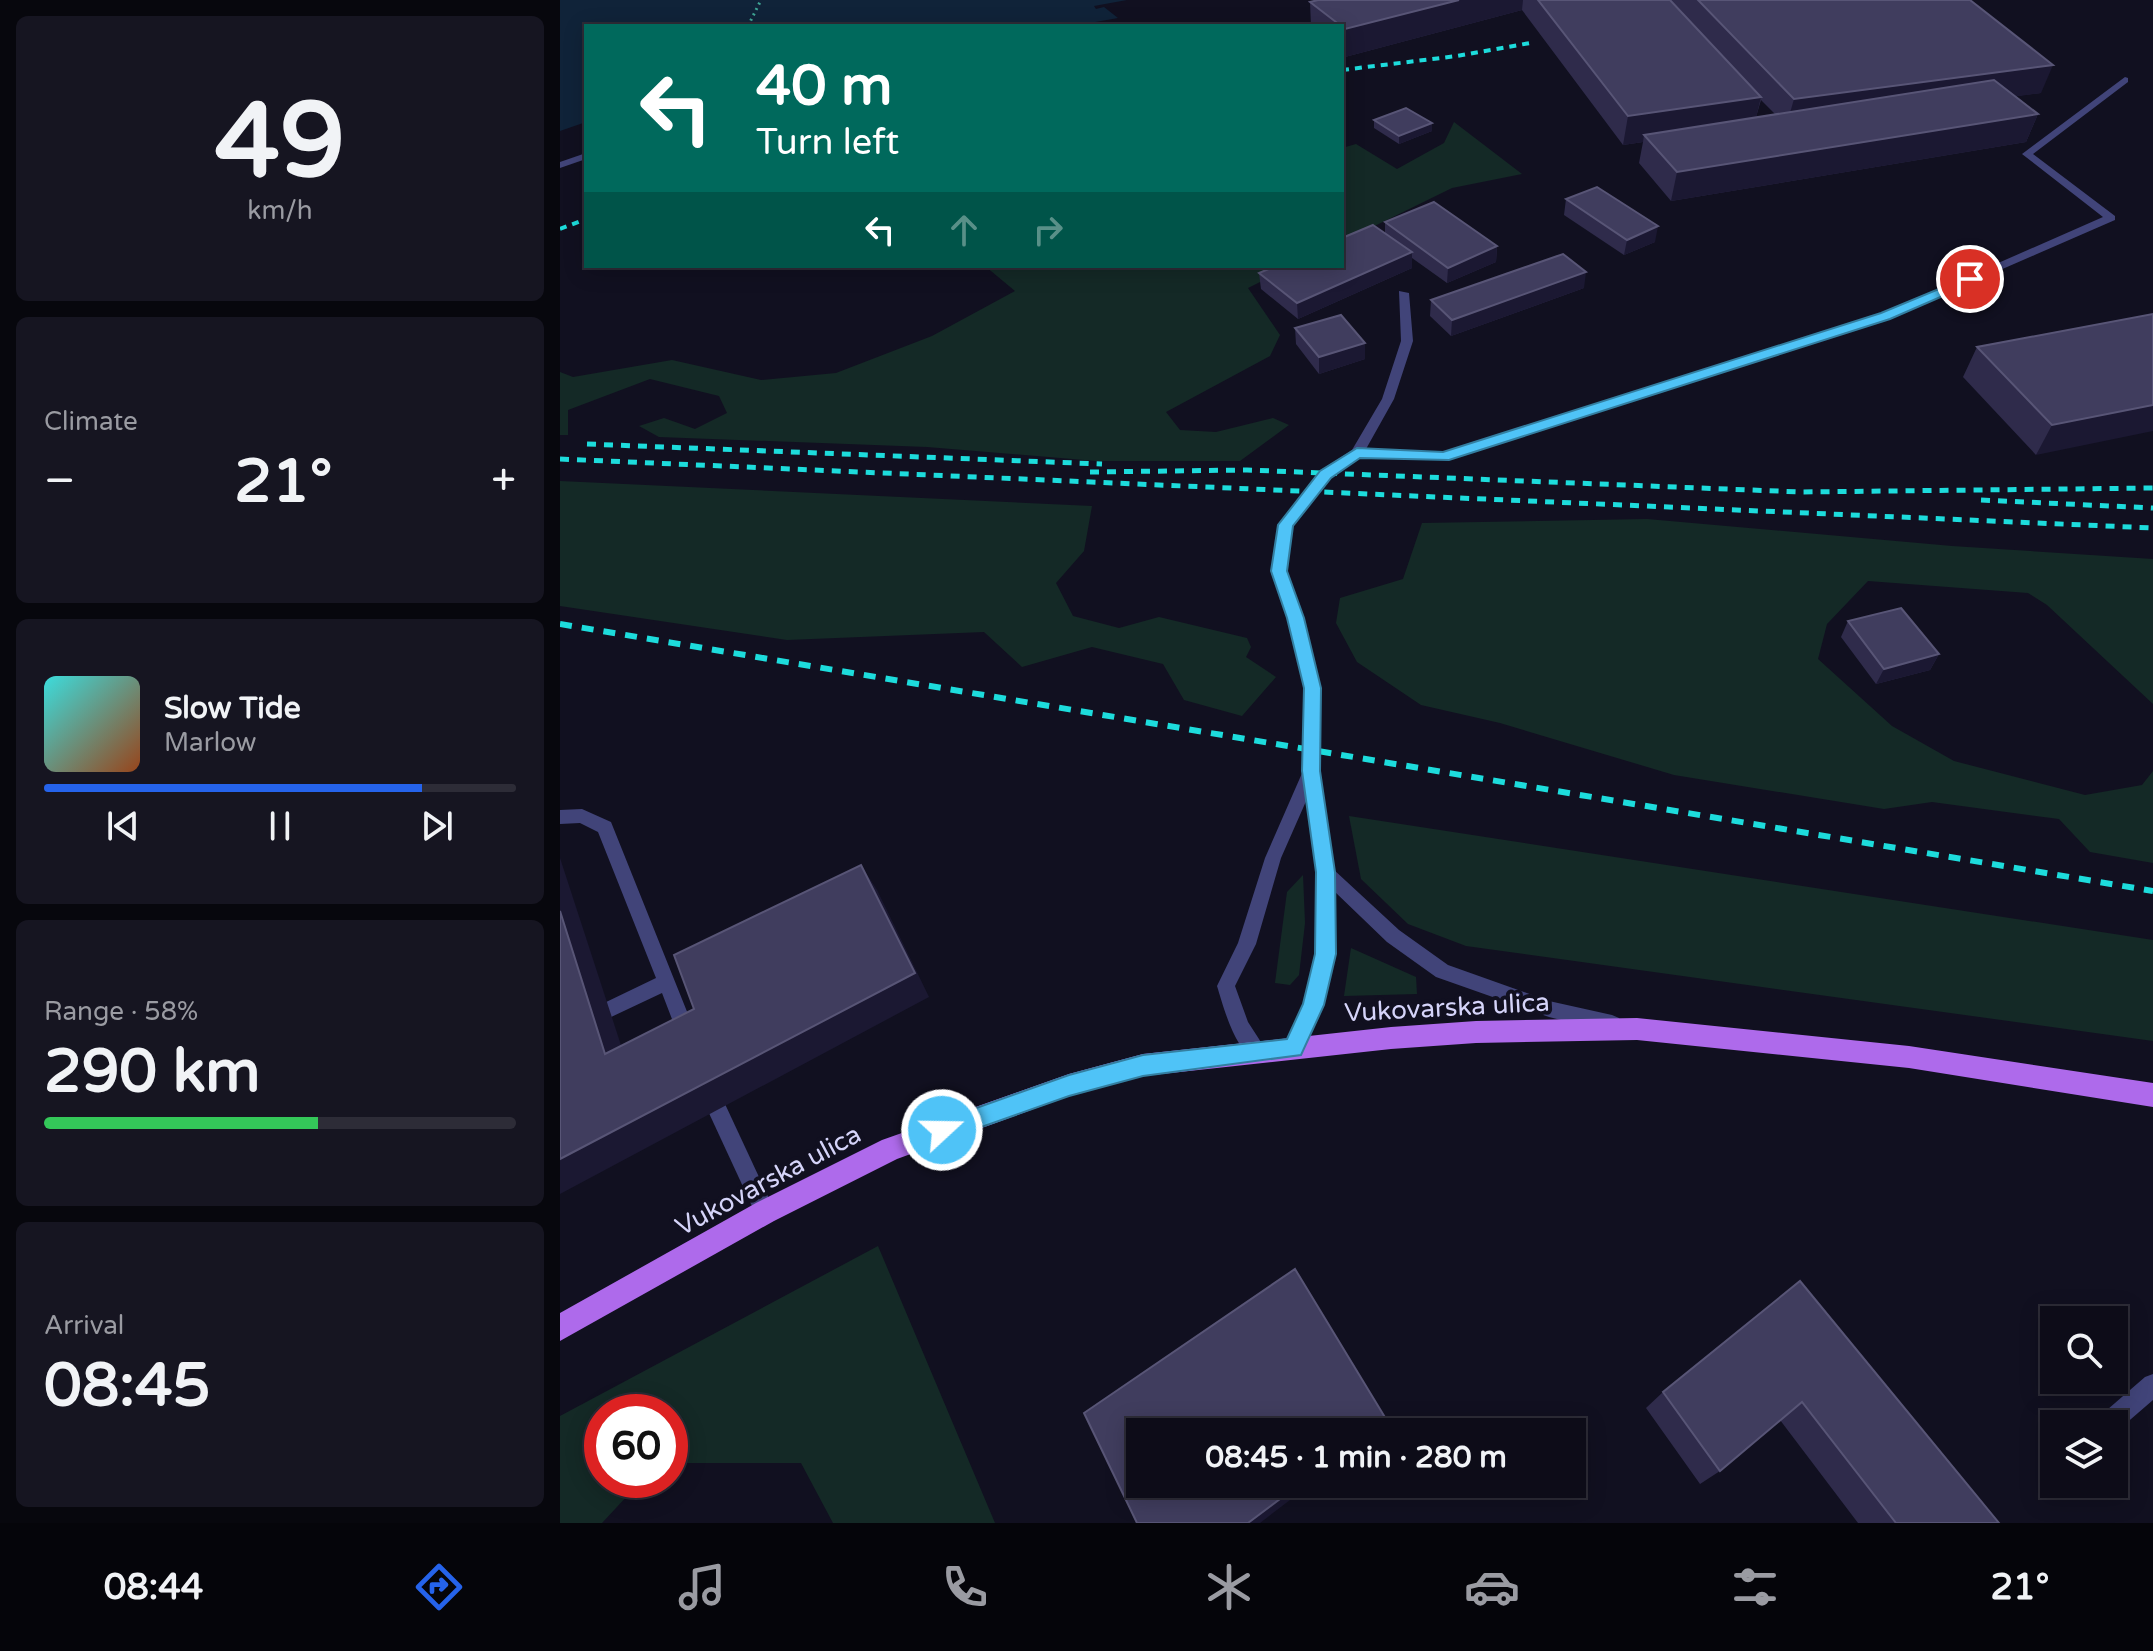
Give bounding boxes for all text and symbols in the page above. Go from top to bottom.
text: 40 m [756,53,892,120]
icon: left [624,56,728,160]
text: 49 [215,80,345,205]
text: Turn left [756,121,899,164]
text: km/h [247,195,313,226]
icon: left [858,208,902,252]
icon: ahead [942,208,986,252]
icon: right [1026,208,1070,252]
pin [1936,245,2004,313]
icon: arrive [1948,257,1992,301]
text: Climate [44,406,138,437]
text: 21° [234,446,332,518]
text: − [44,455,75,508]
text: + [491,455,516,508]
text: Slow Tide [164,690,301,727]
text: Marlow [164,727,256,758]
icon: previous [101,804,145,848]
icon: pause [258,804,302,848]
icon: next [415,804,459,848]
street label: Vukovarska ulica [1344,987,1550,1028]
text: Range · 58% [44,996,198,1027]
text: 290 km [44,1036,260,1108]
position arrow [900,1088,984,1172]
street label: Vukovarska ulica [670,1118,866,1242]
map controls [2040,1306,2128,1498]
button: search [2040,1306,2128,1394]
text: Arrival [44,1310,124,1341]
text: 08:45 [44,1350,210,1422]
speed limit sign: 60 [584,1394,688,1498]
button: layers [2040,1410,2128,1498]
text: 08:45 · 1 min · 280 m [1205,1439,1507,1476]
icon: directions [411,1559,467,1615]
icon: music [674,1559,730,1615]
icon: phone [937,1559,993,1615]
icon: climate [1201,1559,1257,1615]
icon: car [1464,1559,1520,1615]
icon: filters [1727,1559,1783,1615]
text: 08:44 [104,1566,203,1609]
text: 21° [1991,1566,2049,1609]

